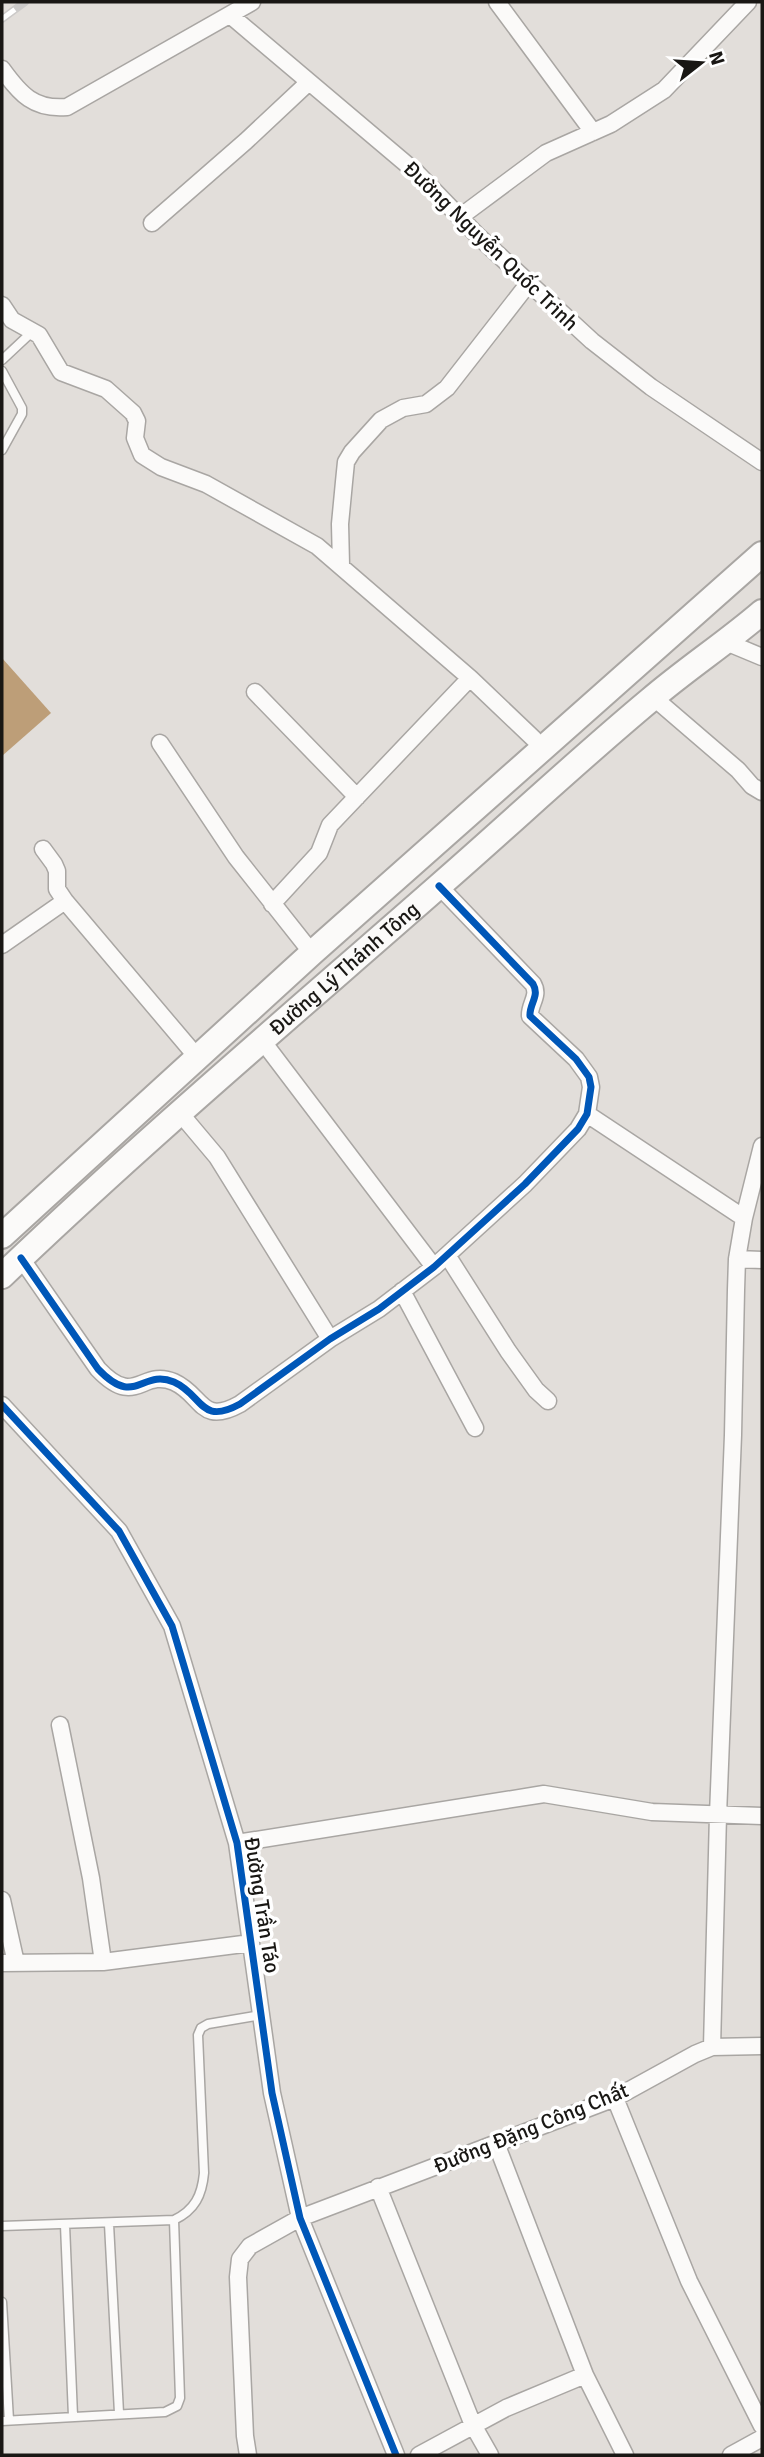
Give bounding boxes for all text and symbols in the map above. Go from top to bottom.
north arrow [666,28,736,98]
text: N [703,48,730,68]
street label: Đường Nguyễn Quốc Trinh [398,156,584,336]
street label: Đường Lý Thánh Tông [264,896,425,1041]
street label: Đường Trần Táo [238,1835,286,1975]
street label: Đường Đặng Công Chất [430,2077,632,2179]

